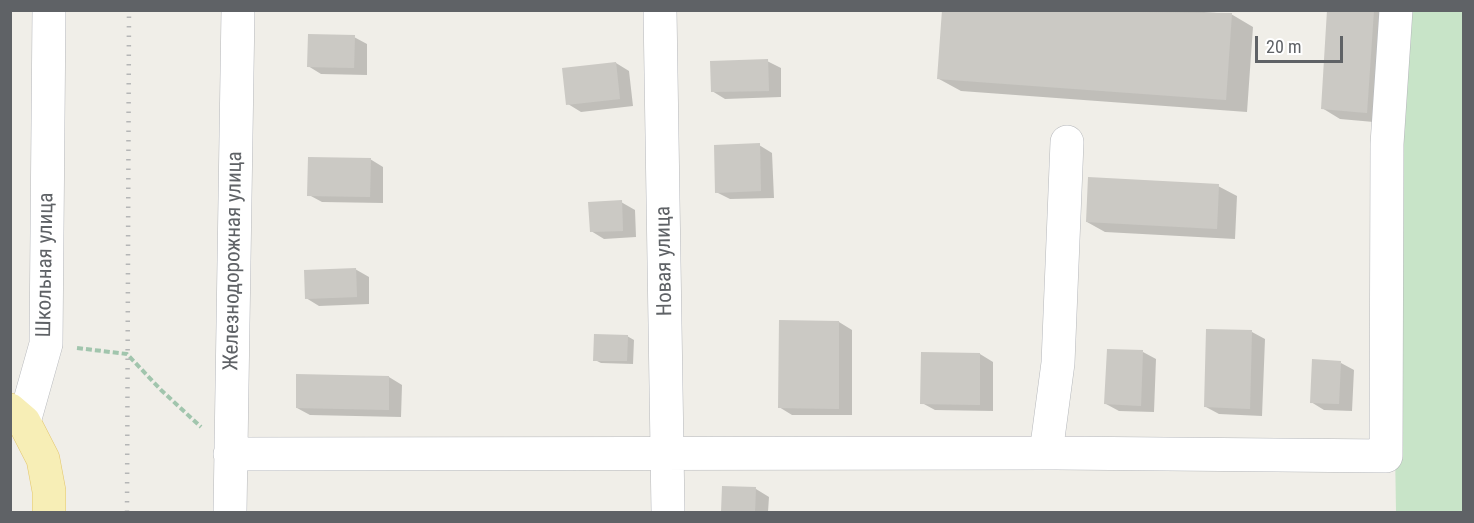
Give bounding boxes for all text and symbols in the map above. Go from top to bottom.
scale bar [1258,24,1346,62]
text: 20 m [1266,36,1301,57]
street label: Железнодорожная улица [219,151,249,371]
street label: Школьная улица [32,192,60,338]
street label: Новая улица [651,206,679,316]

